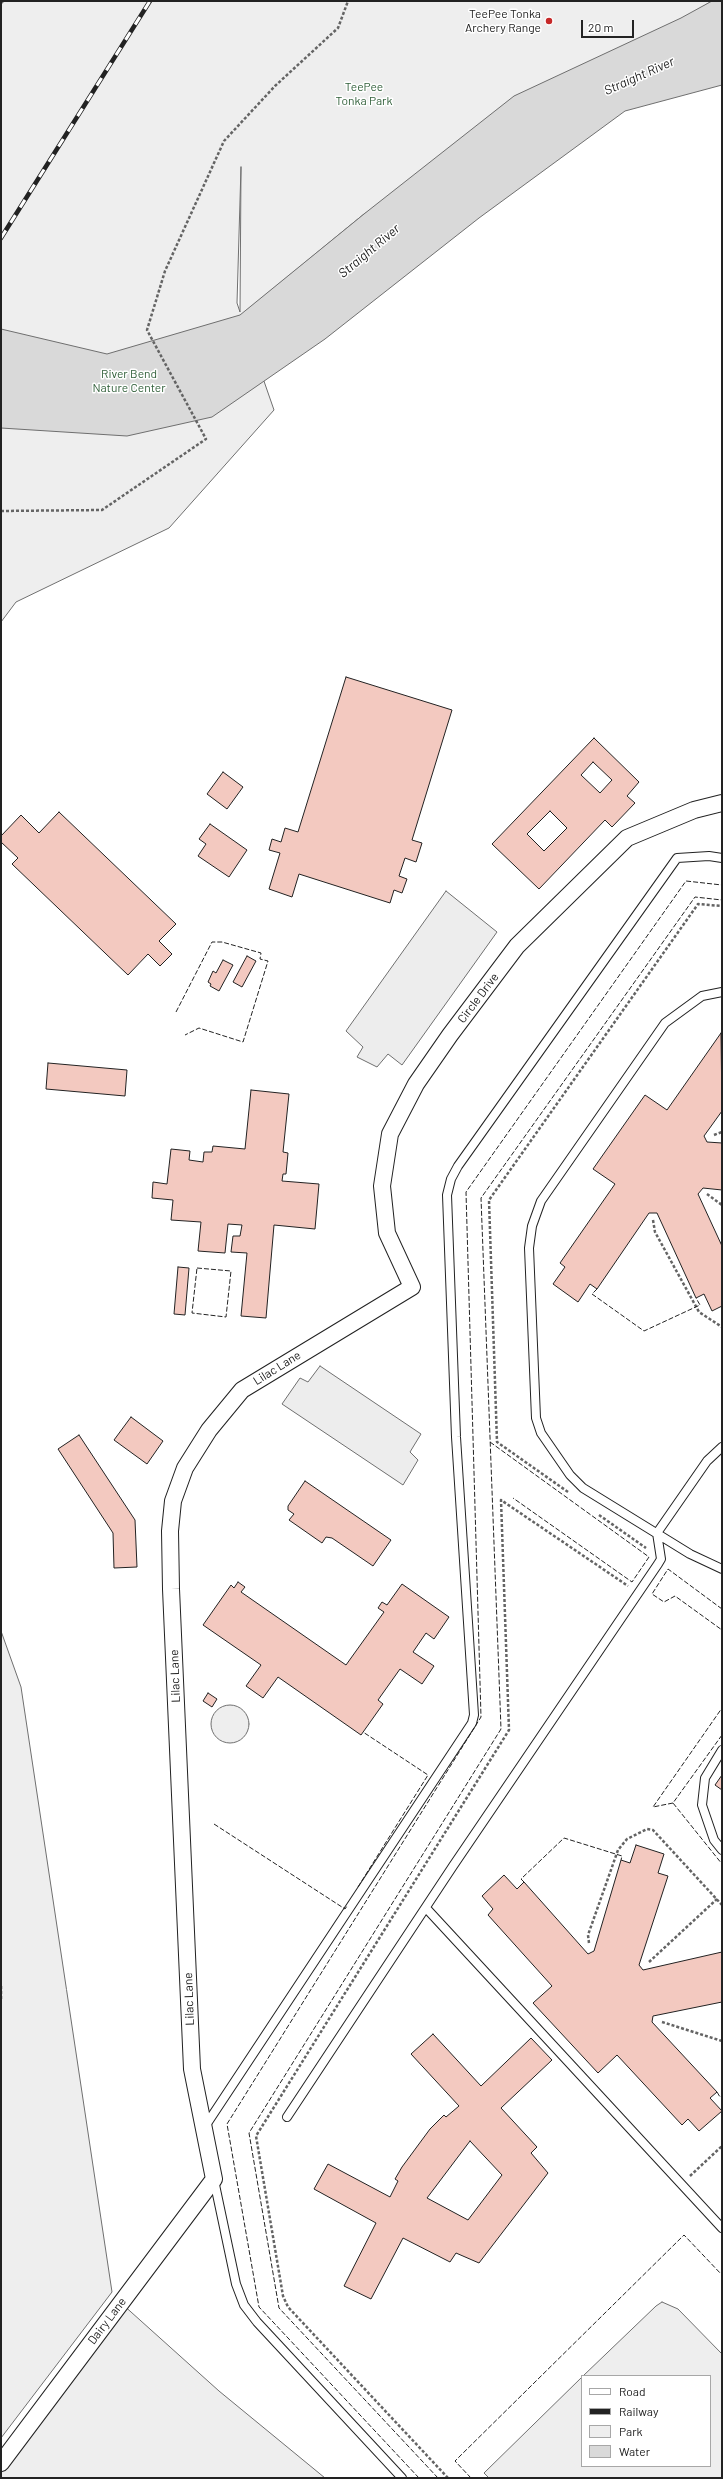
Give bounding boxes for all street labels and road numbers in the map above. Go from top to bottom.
street label: Circle Drive [454,970,502,1026]
street label: Lilac Lane [251,1348,303,1388]
street label: Lilac Lane [167,1649,183,1703]
street label: Lilac Lane [181,1972,197,2026]
street label: Dairy Lane [85,2295,129,2347]

